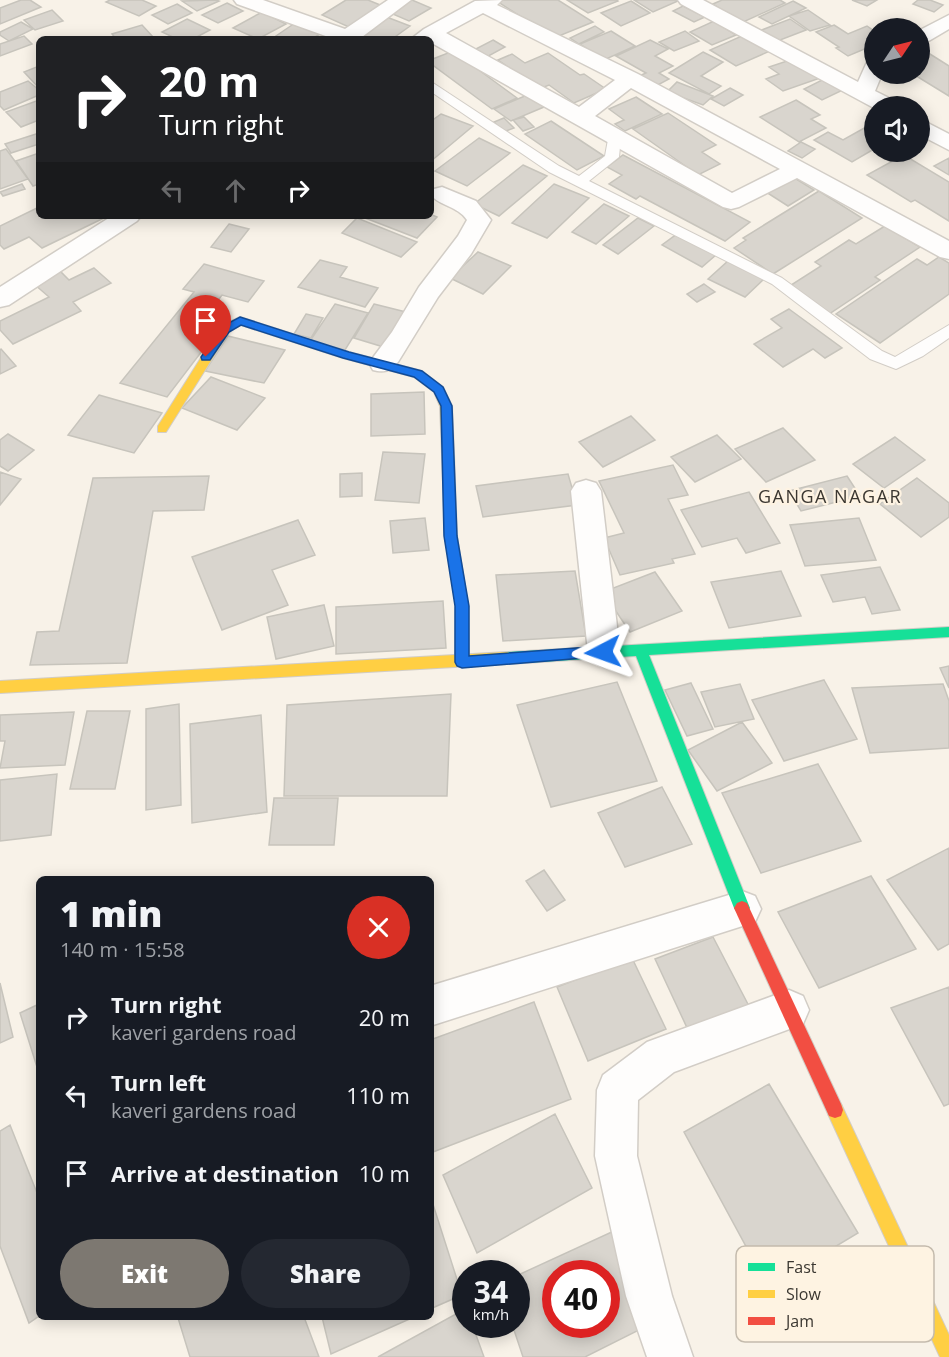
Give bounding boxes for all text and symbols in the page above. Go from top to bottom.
north arrow [864,18,930,84]
map controls [864,18,930,162]
text: 20 m [159,52,259,109]
icon: right [60,60,138,138]
button: sound [864,96,930,162]
text: Turn right [159,106,284,143]
icon: left [156,174,189,207]
icon: ahead [219,174,252,207]
icon: right [282,174,315,207]
pin [180,295,231,357]
icon: arrive [189,304,222,337]
district label: GANGA NAGAR [758,484,902,508]
position arrow [571,620,635,684]
text: 1 min [60,889,162,938]
button: close [347,896,410,959]
text: 140 m · 15:58 [60,936,185,963]
text: Turn right [111,989,222,1019]
icon: right [60,1001,93,1034]
text: 20 m [359,1002,410,1032]
text: kaveri gardens road [111,1019,296,1046]
text: Turn left [111,1067,206,1097]
icon: left [60,1079,93,1112]
text: 110 m [346,1080,410,1110]
text: kaveri gardens road [111,1097,296,1124]
icon: arrive [60,1157,93,1190]
text: Arrive at destination [111,1158,339,1188]
text: 10 m [359,1158,410,1188]
button: Exit [60,1239,229,1308]
button: Share [241,1239,410,1308]
legend [736,1246,934,1342]
text: Fast [786,1256,817,1278]
speed limit sign: 40 [542,1260,620,1338]
text: 34 [474,1271,508,1312]
text: Slow [786,1283,821,1305]
text: km/h [473,1304,509,1324]
text: Jam [784,1310,814,1332]

